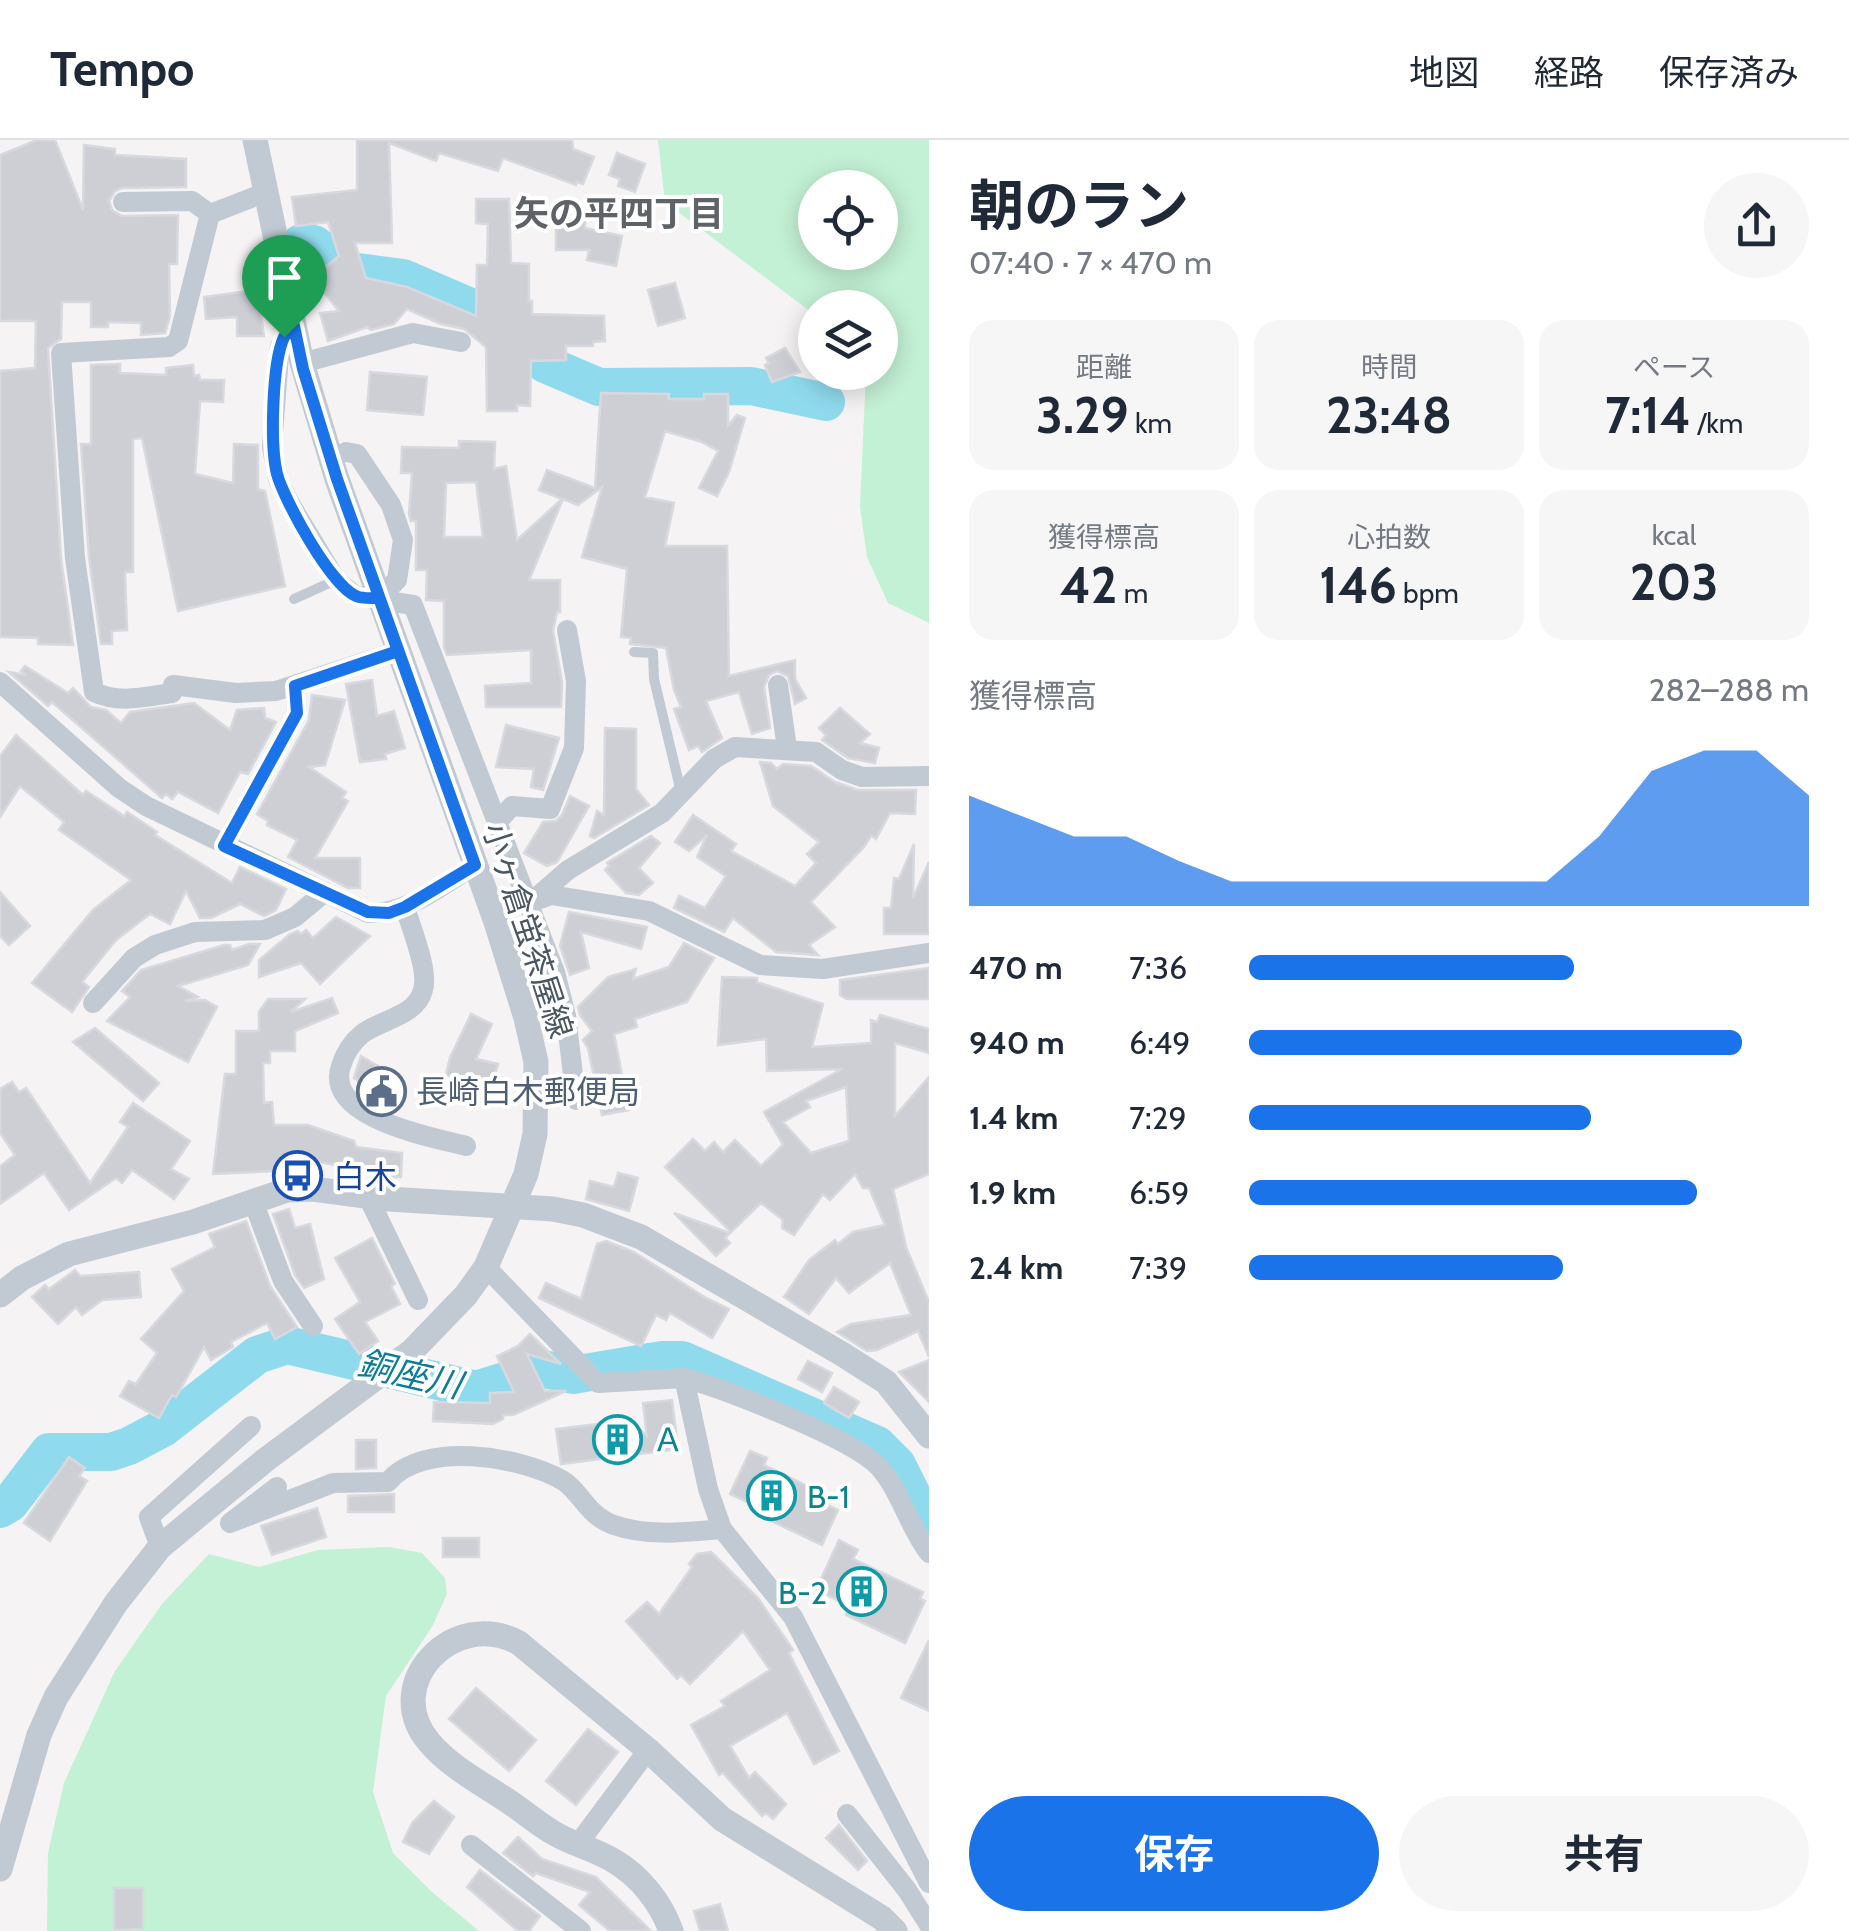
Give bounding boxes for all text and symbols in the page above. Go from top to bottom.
text: Tempo [50,40,194,98]
text: 地図 [1409,51,1479,94]
text: 経路 [1534,51,1604,94]
text: 保存済み [1659,51,1799,94]
map controls [798,170,898,390]
button: locate [798,170,898,270]
text: 朝のラン [969,172,1189,239]
button: share [1704,173,1809,278]
district label: 矢の平四丁目 [514,192,724,235]
pin [242,235,327,338]
text: 07:40 · 7 × 470 m [969,243,1212,282]
icon: arrive [257,250,312,305]
button: layers [798,290,898,390]
text: 距離 [1076,350,1132,384]
text: 時間 [1361,350,1417,384]
text: ペース [1633,350,1715,384]
text: 3.29 [1036,385,1129,446]
text: 23:48 [1326,385,1452,446]
text: 7:14 [1605,385,1691,446]
text: km [1129,406,1172,440]
text: /km [1691,406,1743,440]
text: kcal [1652,518,1696,552]
text: 獲得標高 [1048,520,1160,554]
text: 心拍数 [1347,520,1431,554]
text: 203 [1630,552,1718,613]
text: 42 [1060,555,1117,616]
text: 146 [1319,555,1397,616]
text: m [1117,576,1148,610]
text: bpm [1397,576,1459,610]
text: 282–288 m [1649,670,1809,709]
text: 獲得標高 [969,676,1097,715]
street label: 小ヶ倉蛍茶屋線 [475,817,581,1043]
text: 470 m [969,948,1063,987]
text: 7:36 [1129,948,1187,987]
text: 940 m [969,1023,1064,1062]
text: 6:49 [1129,1023,1191,1062]
public building icon: 長崎白木郵便局 [355,1065,407,1117]
place label: 長崎白木郵便局 [416,1072,640,1111]
text: 1.4 km [969,1098,1058,1137]
text: 7:29 [1129,1098,1187,1137]
bus stop icon: 白木 [272,1150,324,1202]
place label: 白木 [333,1157,397,1196]
text: 1.9 km [969,1173,1056,1212]
text: 6:59 [1129,1173,1189,1212]
text: 2.4 km [969,1248,1063,1287]
text: 7:39 [1129,1248,1187,1287]
water label: 銅座川 [354,1341,470,1408]
building icon: Ａ [591,1413,643,1465]
place label: Ａ [652,1420,684,1459]
building icon: B-1 [746,1470,798,1522]
place label: B-1 [807,1477,850,1516]
building icon: B-2 [836,1566,888,1618]
place label: B-2 [778,1573,827,1612]
button: 保存 [969,1796,1379,1911]
button: 共有 [1399,1796,1809,1911]

